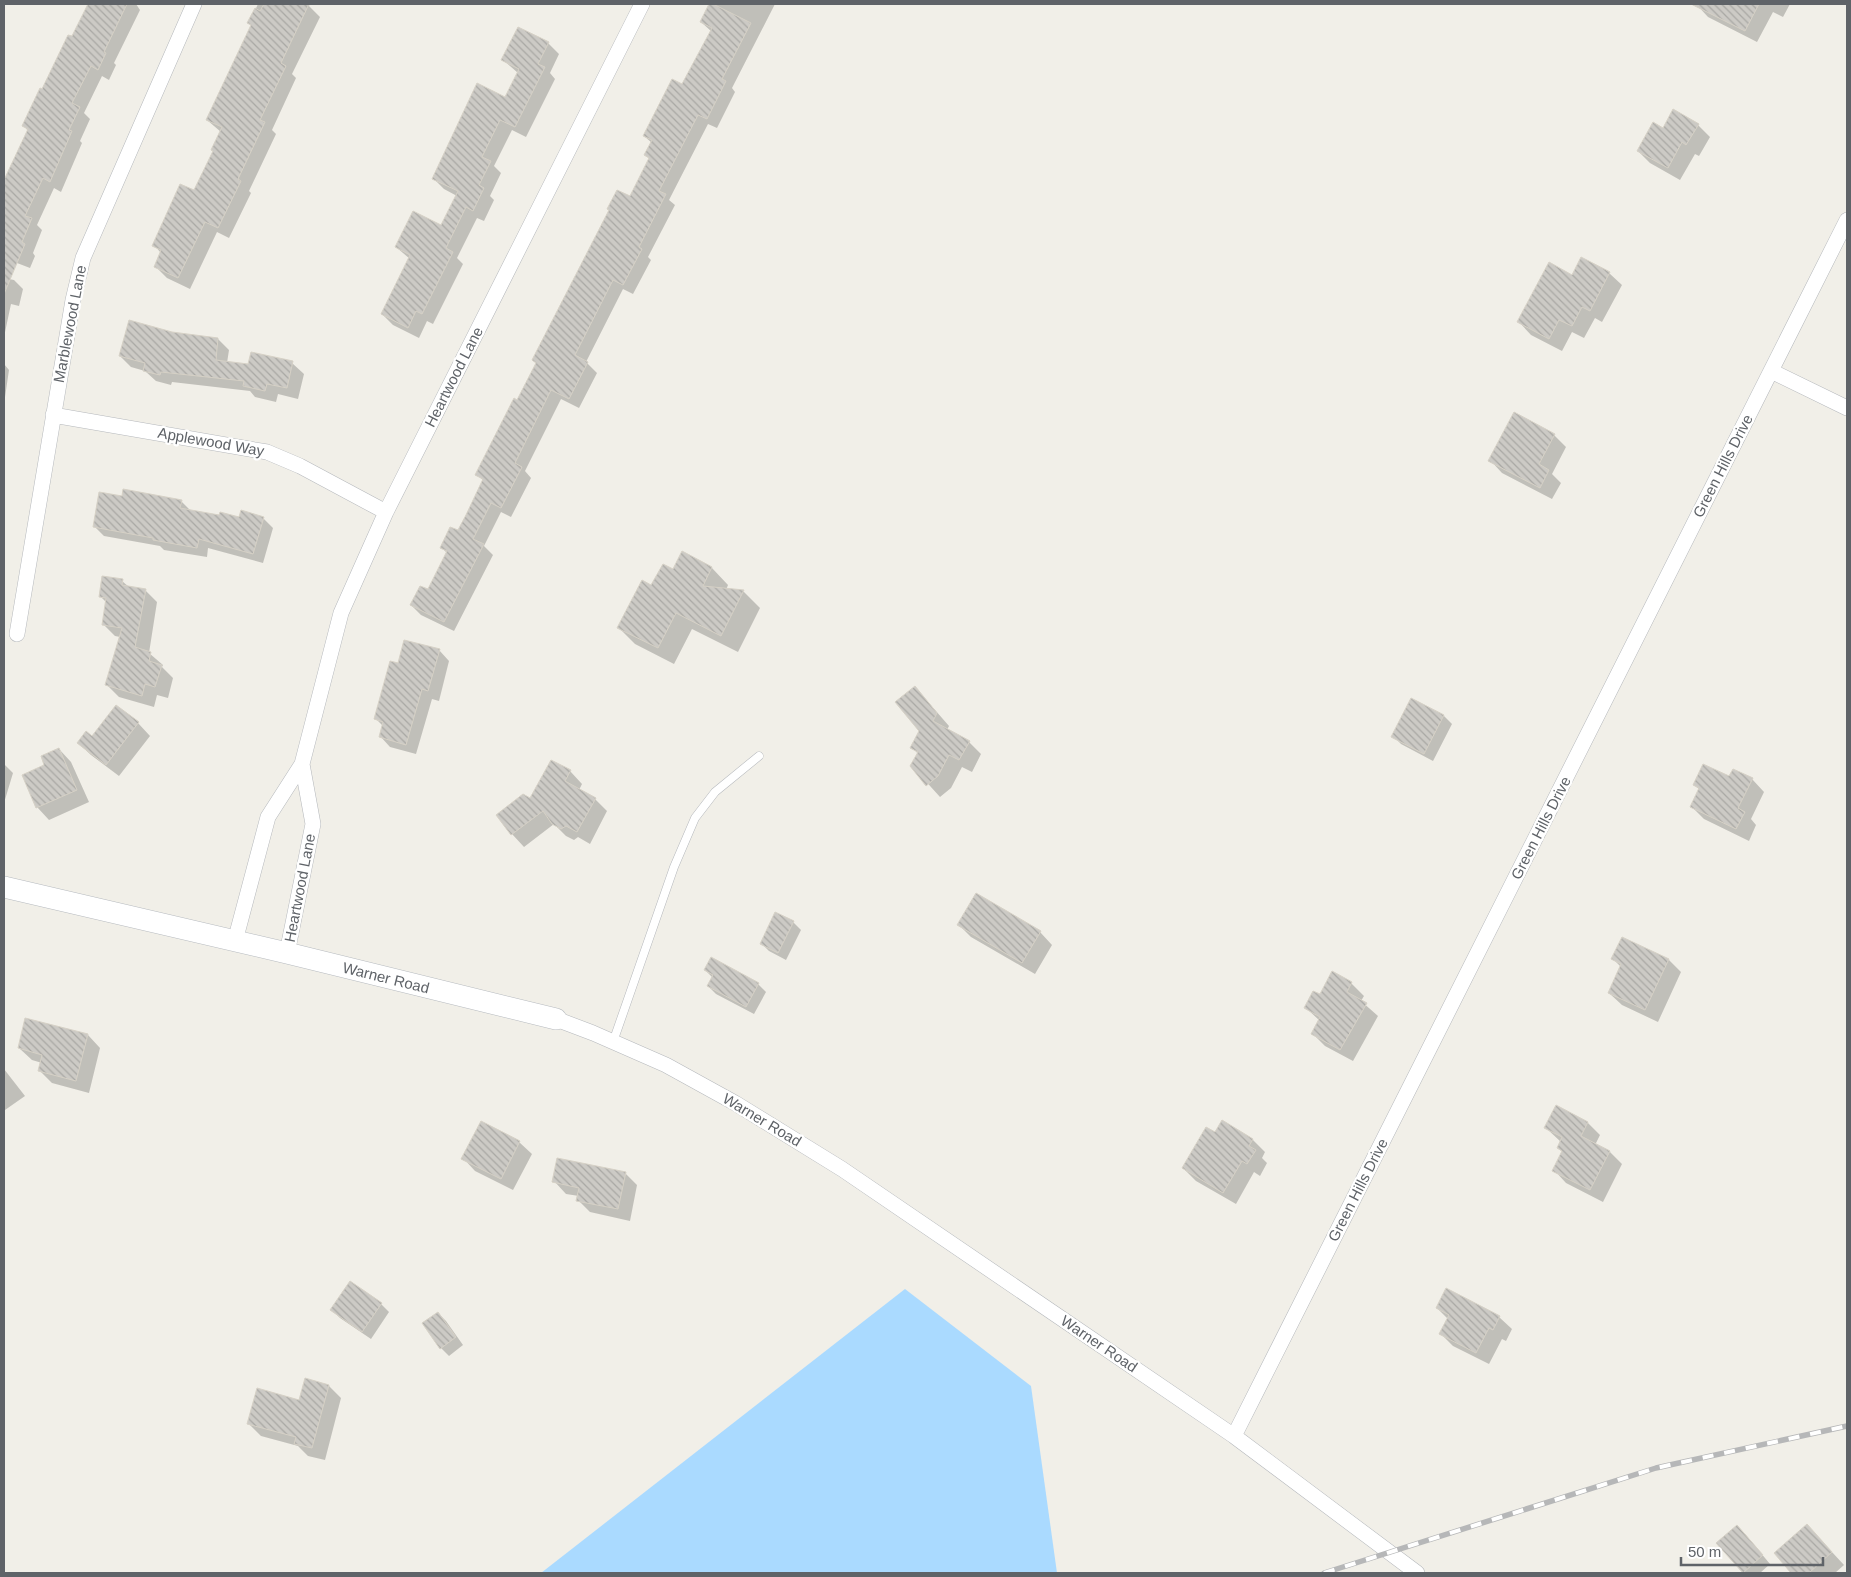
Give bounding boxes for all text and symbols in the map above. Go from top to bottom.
street label: Marblewood Lane [50,264,89,384]
street label: Heartwood Lane [421,324,486,430]
street label: Green Hills Drive [1689,411,1756,520]
street label: Applewood Way [157,424,266,459]
street label: Green Hills Drive [1507,773,1574,882]
street label: Heartwood Lane [281,832,318,944]
street label: Warner Road [341,959,431,996]
street label: Warner Road [720,1089,805,1150]
street label: Green Hills Drive [1324,1135,1391,1244]
street label: Warner Road [1058,1312,1141,1375]
scale bar [1681,1534,1824,1566]
text: 50 m [1688,1543,1721,1560]

